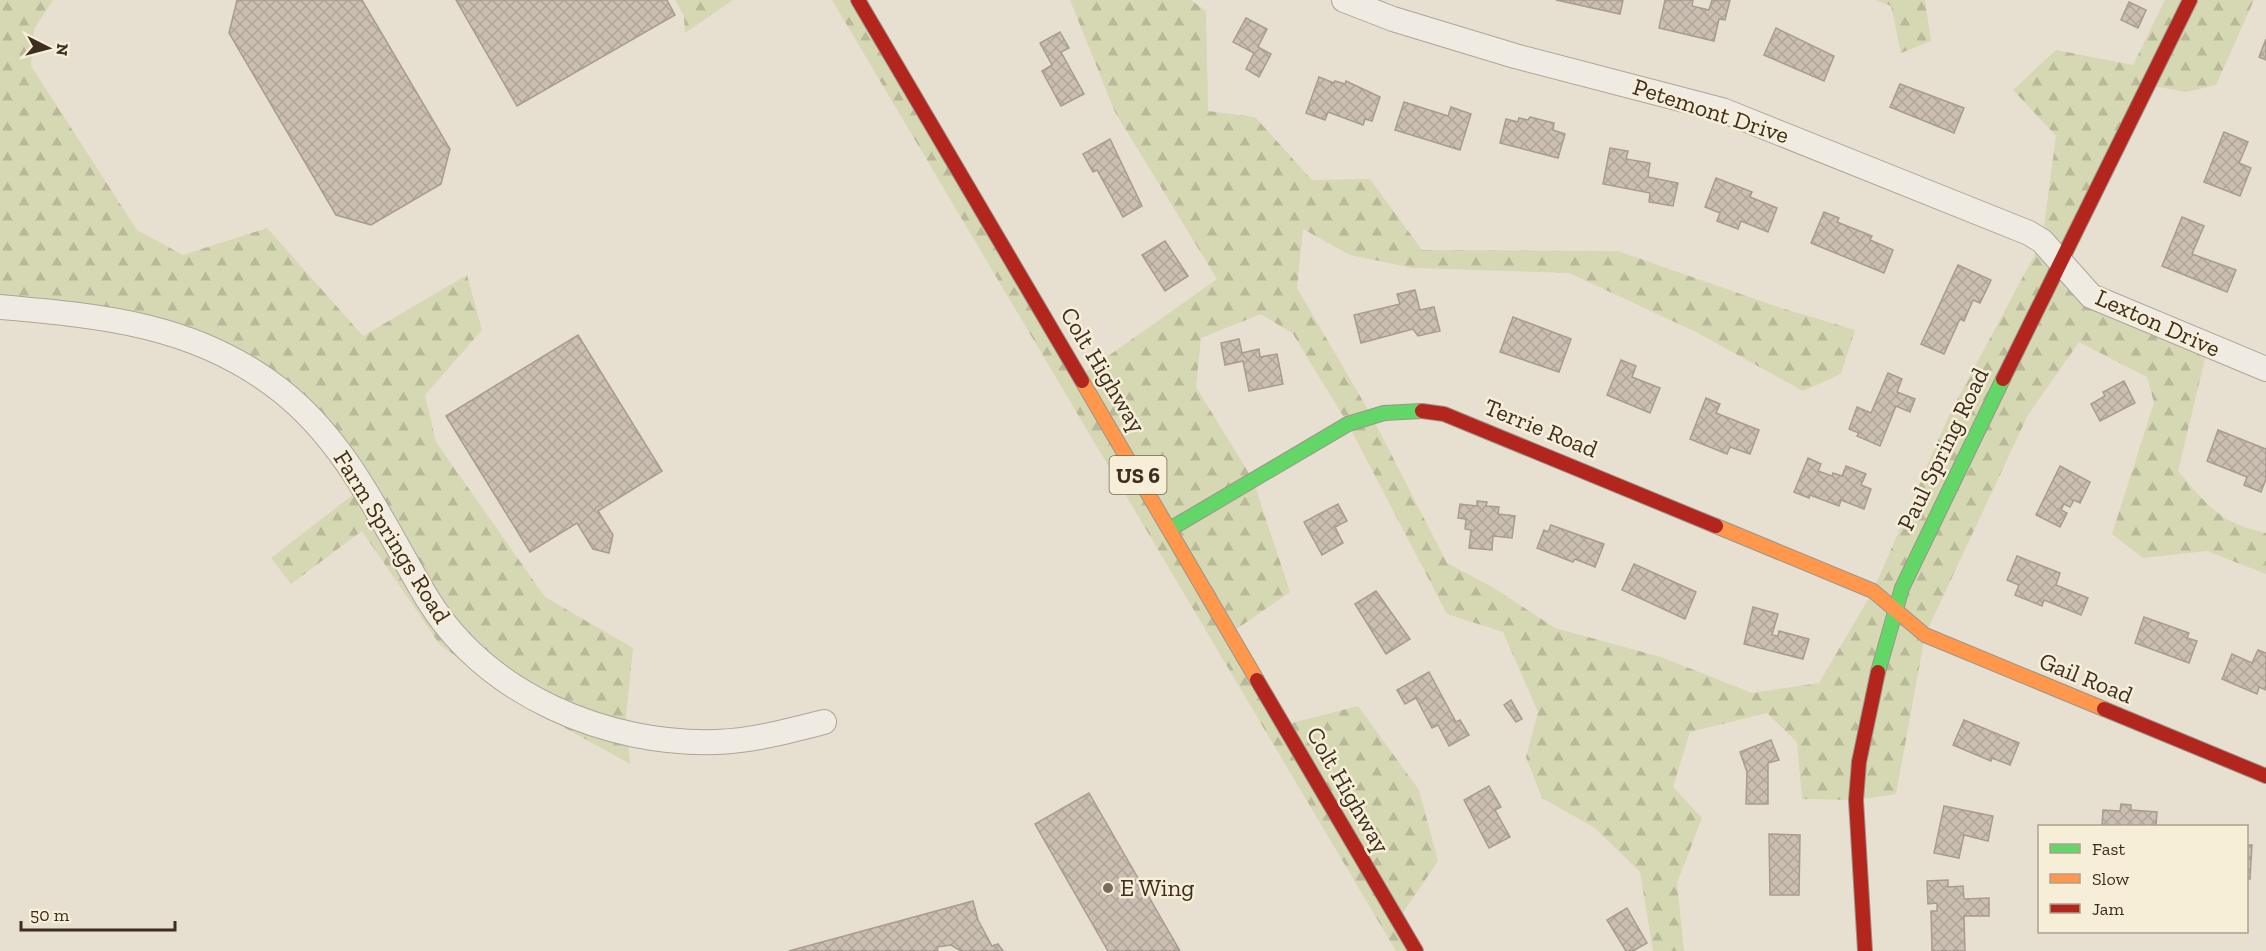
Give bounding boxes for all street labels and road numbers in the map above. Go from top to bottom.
street label: Petemont Drive [1629,72,1793,149]
street label: Lexton Drive [2091,282,2225,363]
street label: Colt Highway [1055,302,1153,438]
street label: Paul Spring Road [1891,363,1994,535]
street label: Terrie Road [1480,392,1602,463]
street label: Farm Springs Road [328,445,457,628]
road number: US 6 [1110,456,1166,494]
street label: Gail Road [2035,646,2137,709]
street label: Colt Highway [1301,721,1397,859]

